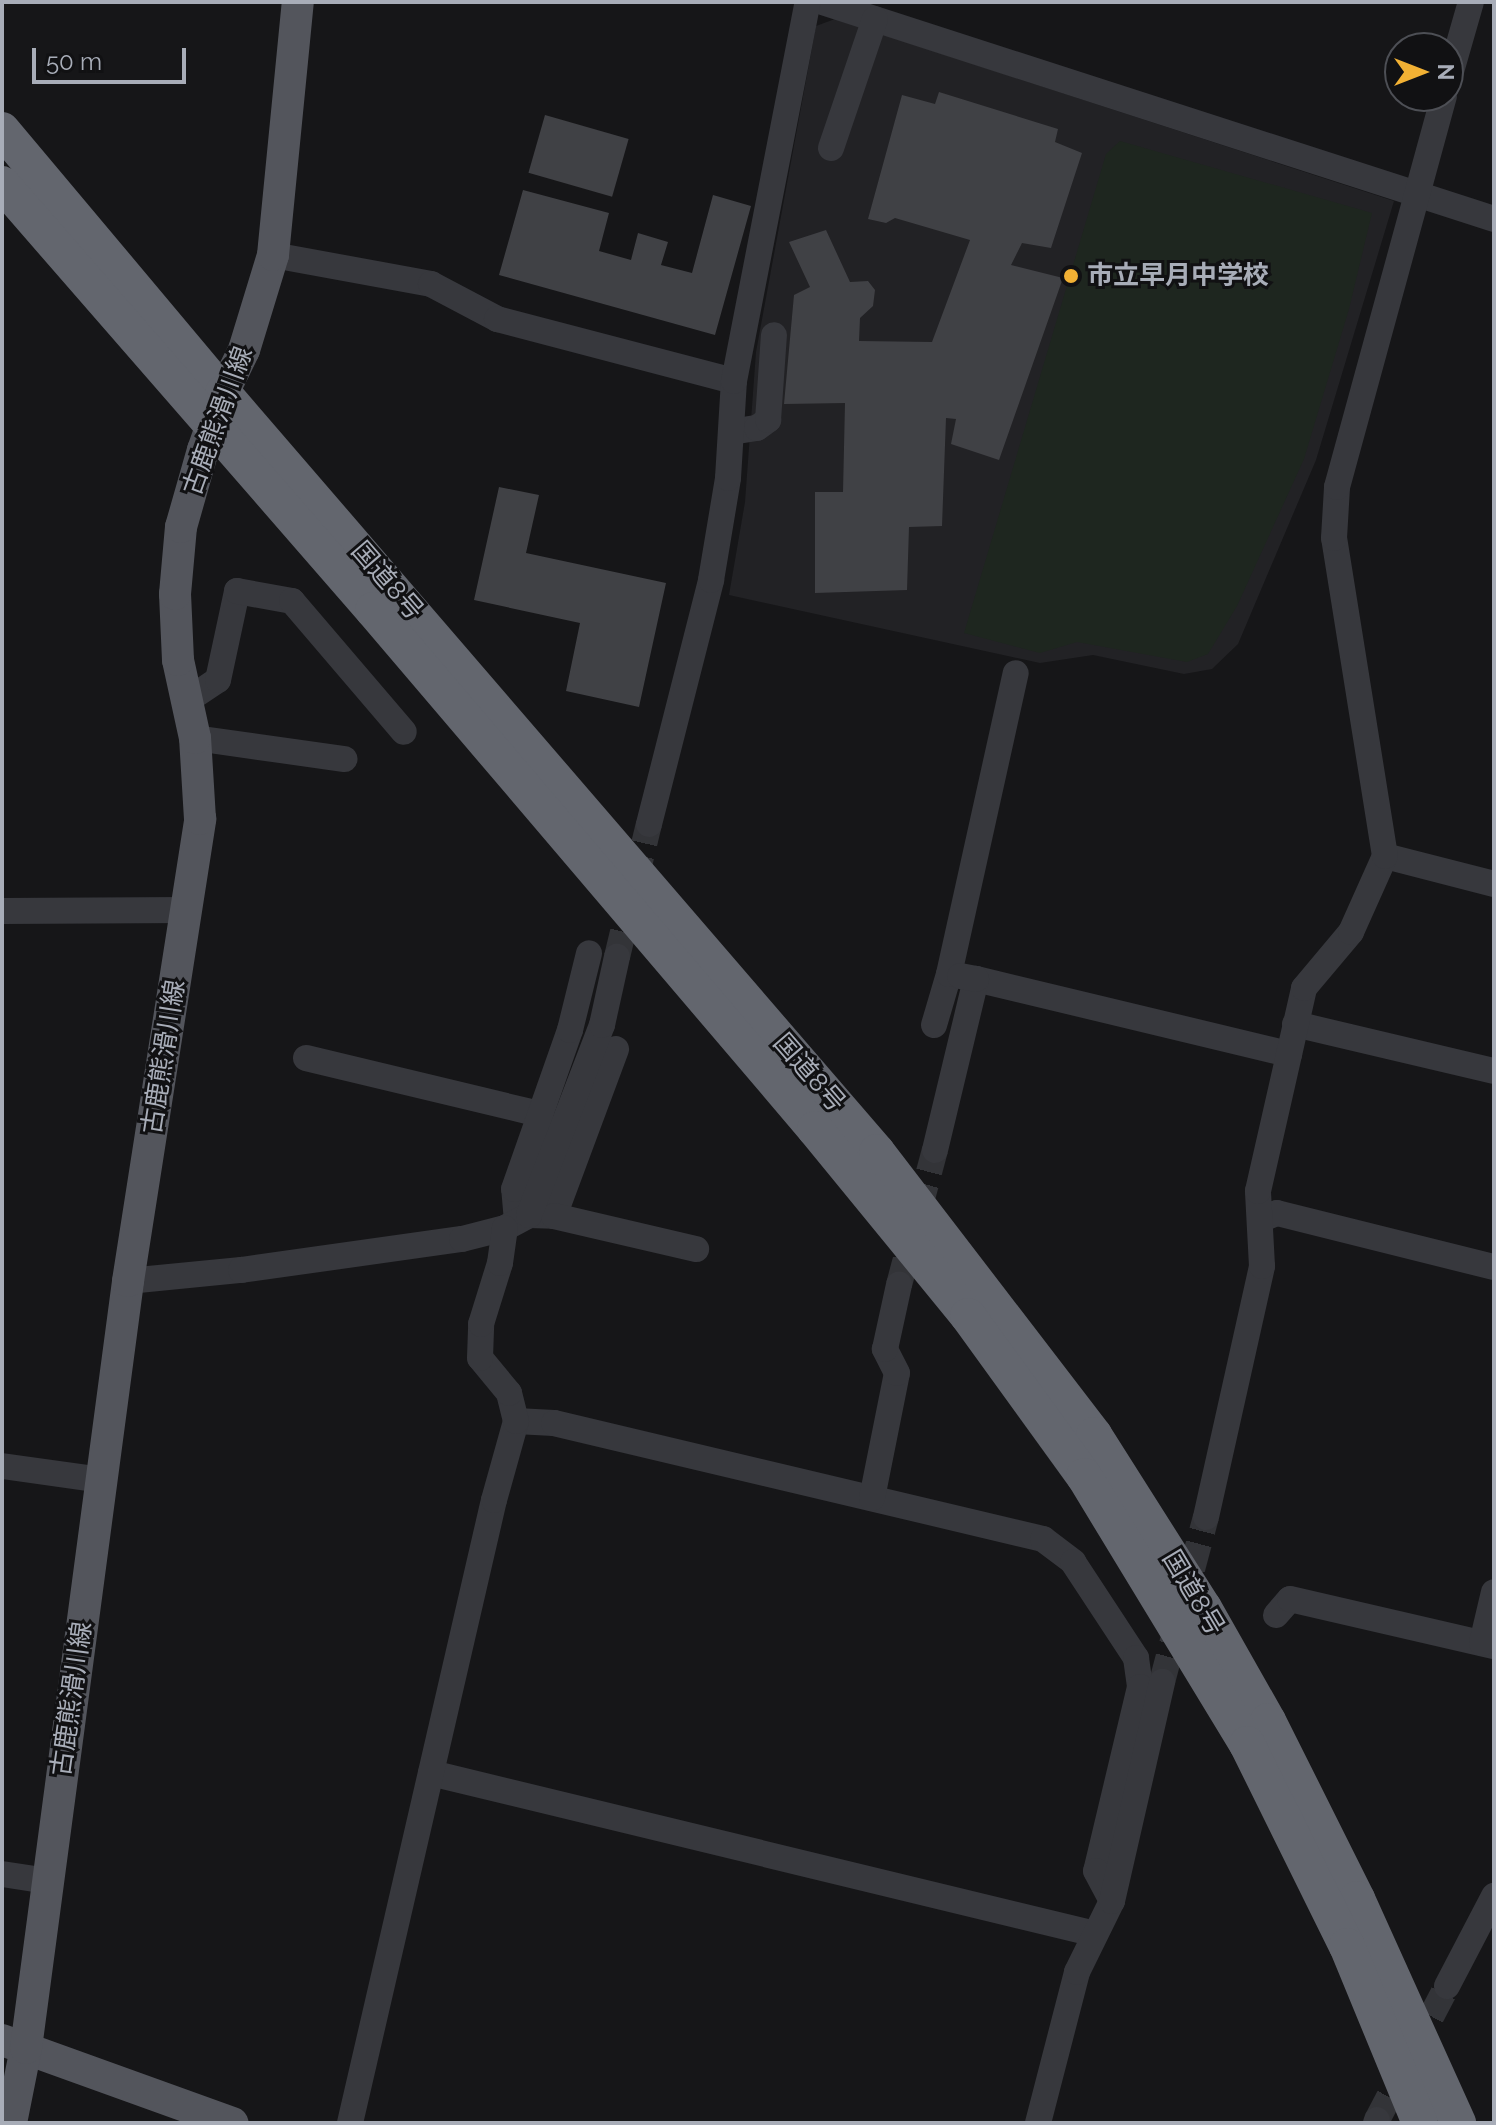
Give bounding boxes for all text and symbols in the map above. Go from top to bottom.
scale bar [36,32,190,82]
north arrow [1384,32,1464,112]
text: 50 m [46,47,102,76]
text: N [1433,64,1459,80]
place label: 市立早月中学校 [1087,260,1269,292]
marker: 市立早月中学校 [1062,267,1080,285]
street label: 古鹿熊滑川線 [177,342,259,500]
street label: 国道8号 [345,536,429,626]
street label: 古鹿熊滑川線 [136,978,192,1136]
street label: 国道8号 [767,1028,851,1118]
street label: 国道8号 [1156,1545,1230,1641]
street label: 古鹿熊滑川線 [46,1620,98,1778]

